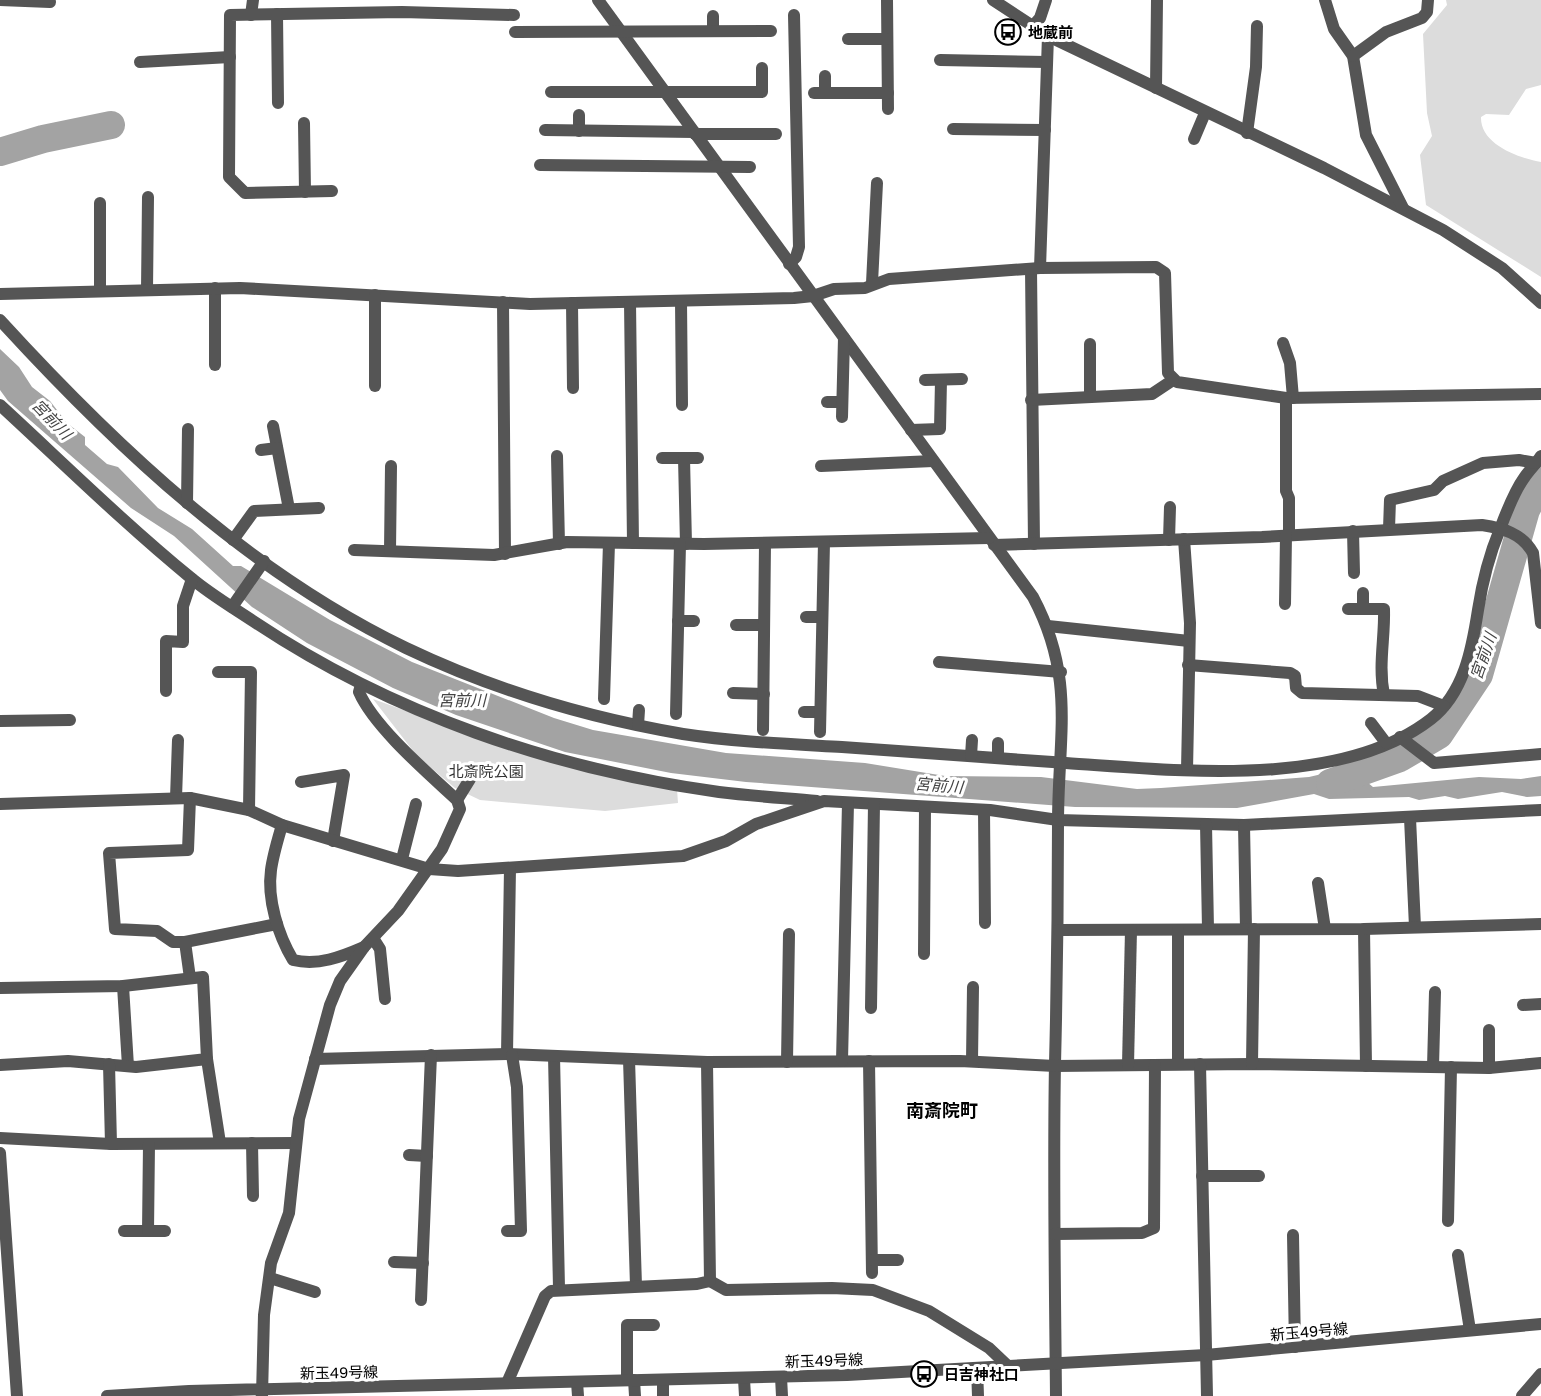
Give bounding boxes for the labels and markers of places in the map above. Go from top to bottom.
bus stop icon: 地蔵前 [993,17,1023,47]
place label: 地蔵前 [1028,23,1073,41]
bus stop icon: 日吉神社口 [909,1359,939,1389]
place label: 日吉神社口 [944,1365,1019,1383]

